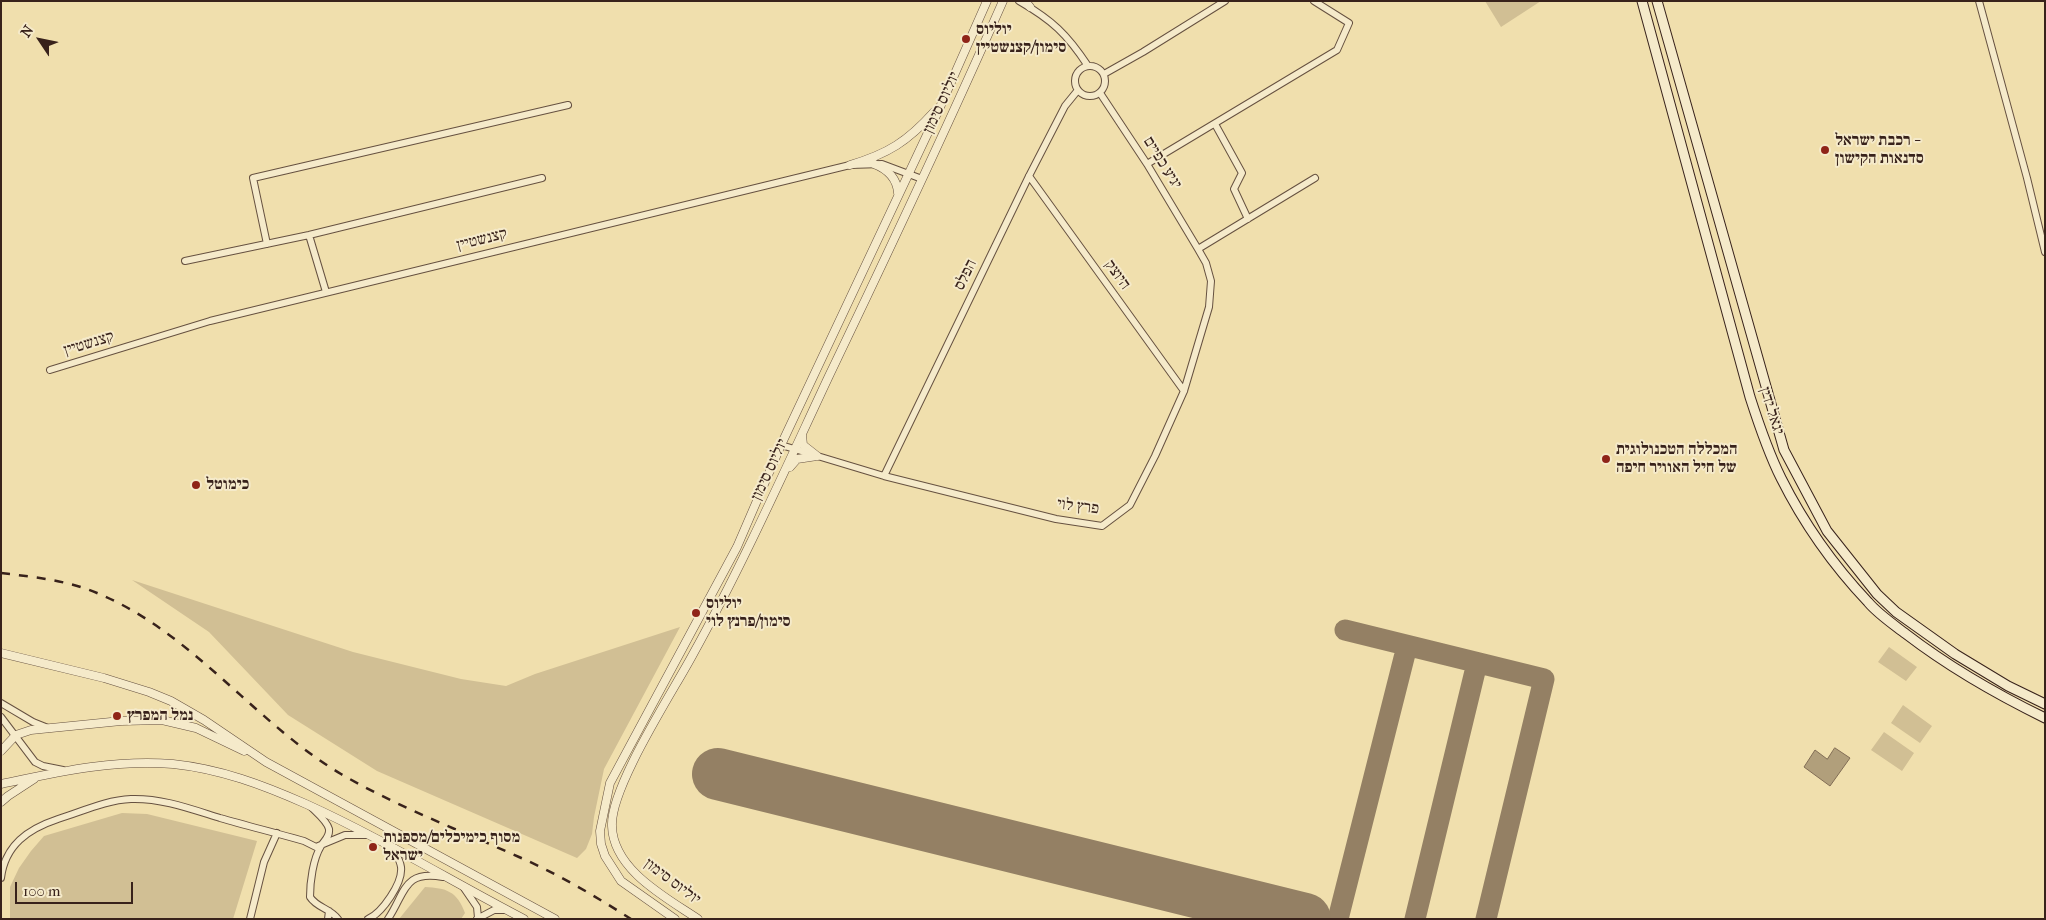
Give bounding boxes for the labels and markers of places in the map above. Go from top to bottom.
place label: יוליוס סימון/קצנשטיין [976,20,1066,58]
marker: יוליוס סימון/קצנשטיין [960,33,972,45]
place label: רכבת ישראל - סדנאות הקישון [1835,131,1924,169]
marker: רכבת ישראל - סדנאות הקישון [1819,144,1831,156]
place label: המכללה הטכנולוגית של חיל האוויר חיפה [1616,440,1738,478]
marker: המכללה הטכנולוגית של חיל האוויר חיפה [1600,453,1612,465]
place label: כימוטל [206,475,249,495]
marker: כימוטל [190,479,202,491]
place label: יוליוס סימון/פרנץ לוי [706,594,791,632]
marker: יוליוס סימון/פרנץ לוי [690,607,702,619]
place label: נמל המפרץ [127,706,193,726]
marker: נמל המפרץ [111,710,123,722]
place label: מסוף כימיכלים/מספנות ישראל [383,828,520,866]
marker: מסוף כימיכלים/מספנות ישראל [367,841,379,853]

